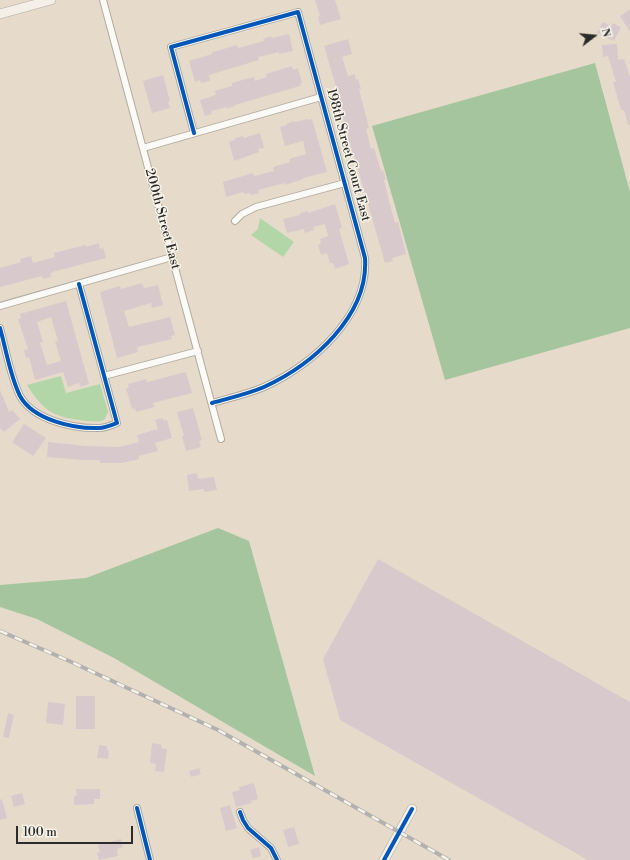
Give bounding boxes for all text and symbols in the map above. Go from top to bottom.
north arrow [574,16,614,56]
text: N [598,27,613,39]
street label: 198th Street Court East [323,87,373,223]
street label: 200th Street East [141,167,183,271]
scale bar [18,818,135,844]
text: 100 m [23,825,57,840]

